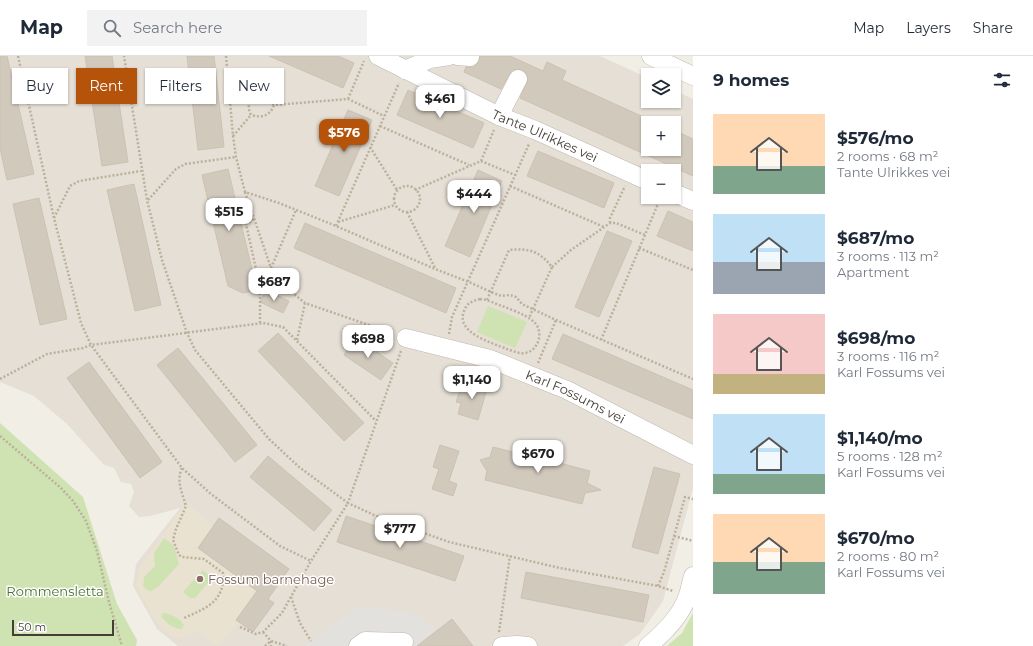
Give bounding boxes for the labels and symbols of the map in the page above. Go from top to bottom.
pin: $461 [416,85,464,119]
street label: Tante Ulrikkes vei [489,106,600,165]
pin: $576 [320,119,368,153]
pin: $444 [450,180,498,214]
pin: $515 [205,198,253,232]
pin: $687 [250,268,298,302]
pin: $698 [344,325,392,359]
pin: $1,140 [439,366,505,400]
street label: Karl Fossums vei [523,366,628,427]
pin: $670 [514,440,562,474]
pin: $777 [376,515,424,549]
place label: Fossum barnehage [208,571,334,587]
marker: Fossum barnehage [195,574,205,584]
park label: Rommensletta [6,583,104,599]
scale bar [12,618,114,637]

